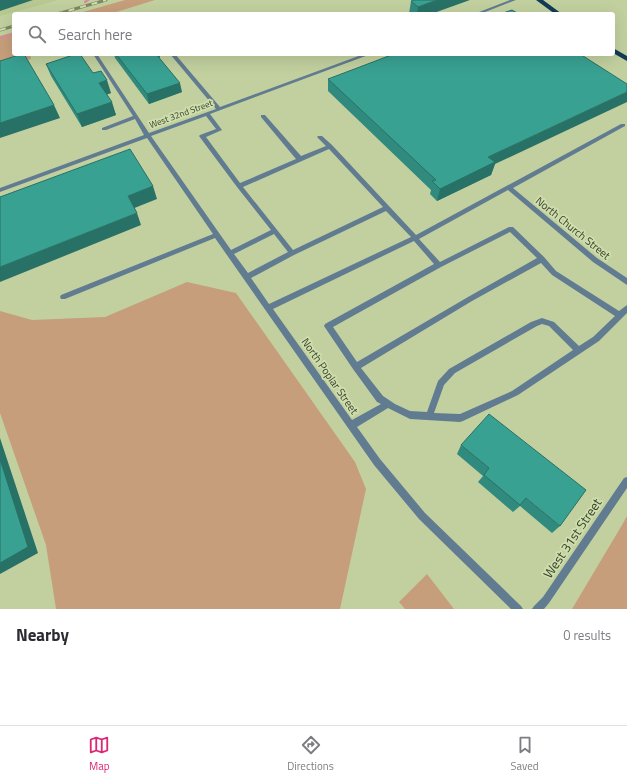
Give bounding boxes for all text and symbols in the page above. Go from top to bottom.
search box [12,12,615,56]
icon: search [26,23,48,45]
text: Search here [58,23,132,46]
street label: West 32nd Street [147,96,215,131]
street label: North Church Street [532,193,614,263]
street label: North Poplar Street [298,335,362,418]
street label: West 31st Street [538,494,606,582]
text: Nearby [16,622,69,648]
text: 0 results [563,625,611,645]
tab: Map [88,734,110,774]
tab: Directions [287,734,334,774]
tab: Saved [511,734,539,774]

